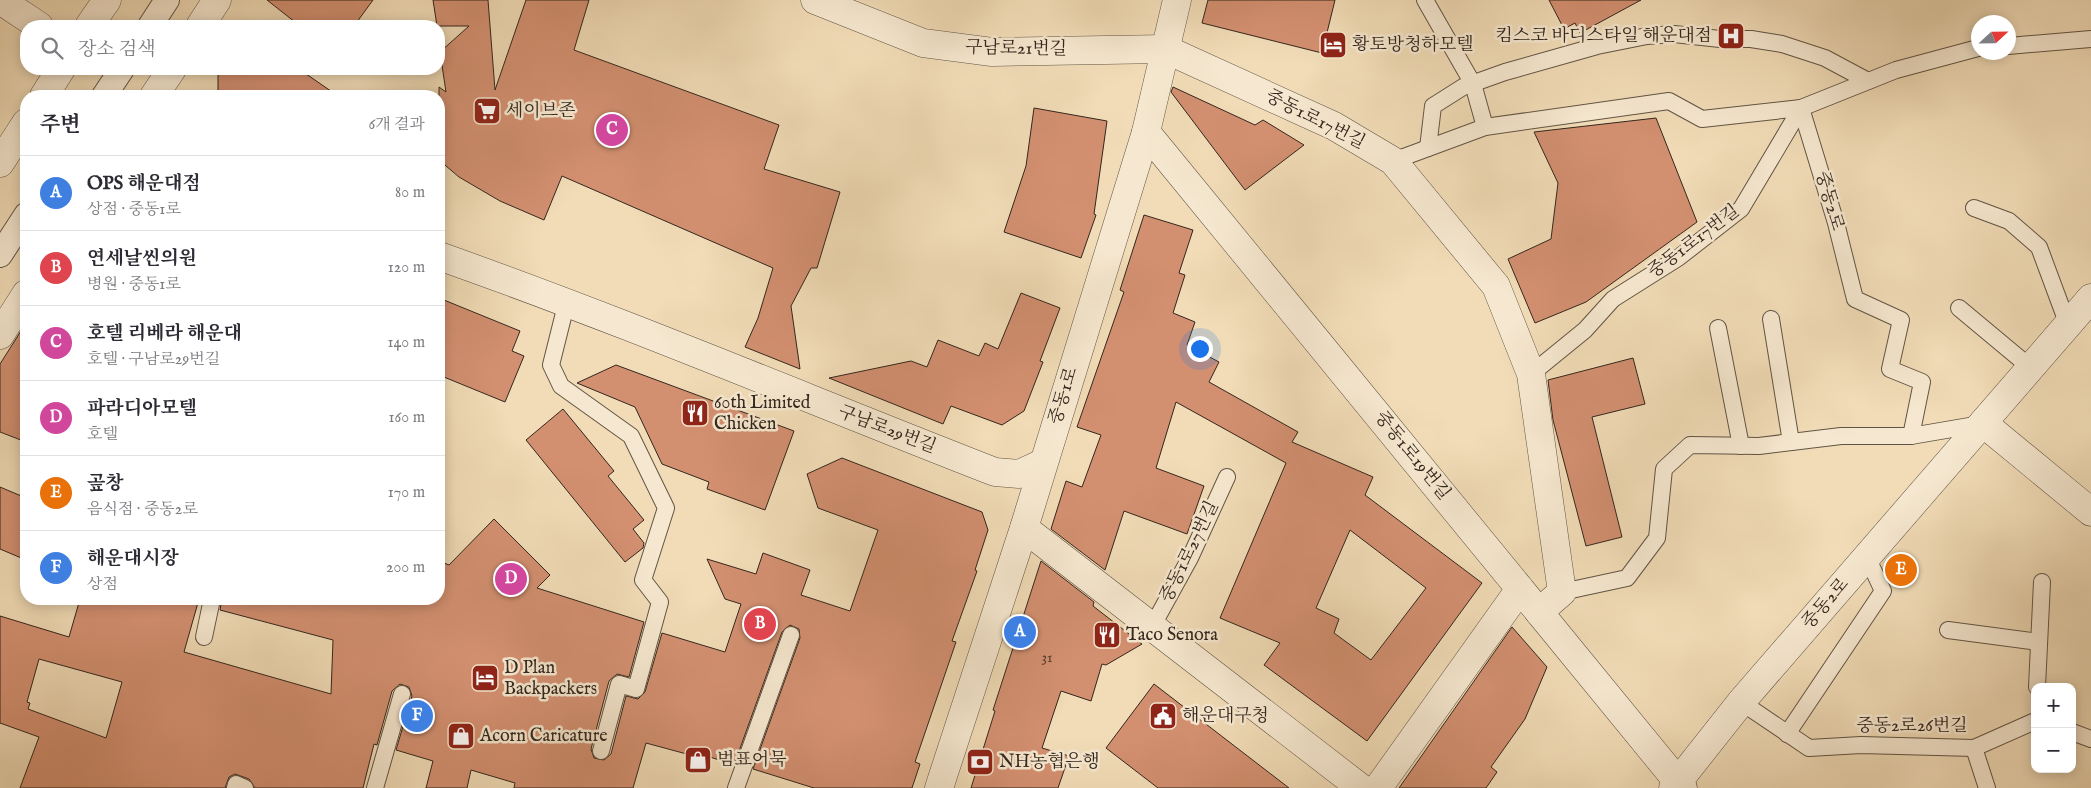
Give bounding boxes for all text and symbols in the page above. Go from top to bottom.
north arrow [1971,15,2016,60]
search box [20,20,445,75]
hospital icon: 킴스코 바디스타일 해운대점 [1716,21,1746,51]
place label: 킴스코 바디스타일 해운대점 [1495,25,1712,48]
hotel icon: 황토방청하모텔 [1318,30,1348,60]
icon: search [38,34,66,62]
place label: 황토방청하모텔 [1352,34,1474,57]
street label: 구남로21번길 [965,37,1067,61]
text: 장소 검색 [78,38,156,62]
street label: 중동1로17번길 [1261,85,1369,155]
supermarket icon: 세이브존 [472,96,502,126]
place label: 세이브존 [506,100,576,123]
pin: C [596,111,628,149]
text: 주변 [40,112,81,139]
text: 6개 결과 [368,115,425,135]
street label: 중동2로 [1810,169,1848,233]
text: OPS 해운대점 [87,172,201,196]
text: A [51,183,61,203]
text: 80 m [395,183,425,203]
text: 상점 · 중동1로 [87,200,181,220]
street label: 중동1로17번길 [1644,200,1744,284]
text: 연세날씬의원 [87,247,197,271]
text: B [51,258,61,278]
text: 120 m [388,258,425,278]
text: 병원 · 중동1로 [87,275,181,295]
text: 호텔 리베라 해운대 [87,322,242,346]
text: C [50,333,62,353]
text: 140 m [387,333,425,353]
your location [1187,336,1213,362]
text: 호텔 · 구남로29번길 [87,350,220,370]
street label: 중동1로 [1044,364,1084,428]
place label: 60th Limited Chicken [714,392,811,436]
text: 파라디아모텔 [87,397,197,421]
restaurant icon: 60th Limited Chicken [680,398,710,428]
street label: 구남로29번길 [835,401,939,459]
street label: 중동1로19번길 [1369,407,1455,505]
text: D [50,408,62,428]
text: 160 m [389,408,425,428]
text: 호텔 [87,425,118,445]
text: 곺창 [87,472,124,496]
text: E [50,483,62,503]
text: 170 m [388,483,425,503]
street label: 중동1로27번길 [1155,497,1225,607]
text: 음식점 · 중동2로 [87,500,198,520]
text: 해운대시장 [87,547,179,571]
pin: E [1885,551,1917,589]
text: F [51,558,61,578]
text: 200 m [386,558,425,578]
pin: D [495,560,527,598]
street label: 중동2로 [1797,574,1855,634]
text: 상점 [87,575,118,595]
pin: B [744,605,776,643]
pin: A [1004,613,1036,651]
restaurant icon: Taco Senora [1092,620,1122,650]
place label: Taco Senora [1126,624,1218,647]
house number: 31 [1041,648,1053,667]
place label: D Plan Backpackers [504,657,597,701]
hotel icon: D Plan Backpackers [470,663,500,693]
map controls [2031,683,2076,773]
button: + [2031,683,2076,728]
pin: F [401,697,433,735]
public building icon: 해운대구청 [1148,701,1178,731]
place label: 해운대구청 [1182,705,1269,728]
street label: 중동2로26번길 [1856,715,1968,738]
shop icon: Acorn Caricature [446,721,476,751]
place label: Acorn Caricature [479,725,608,748]
button: − [2031,728,2076,773]
shop icon: 범표어묵 [683,745,713,775]
bank icon: NH농협은행 [965,747,995,777]
place label: 범표어묵 [717,749,787,772]
place label: NH농협은행 [999,751,1100,774]

